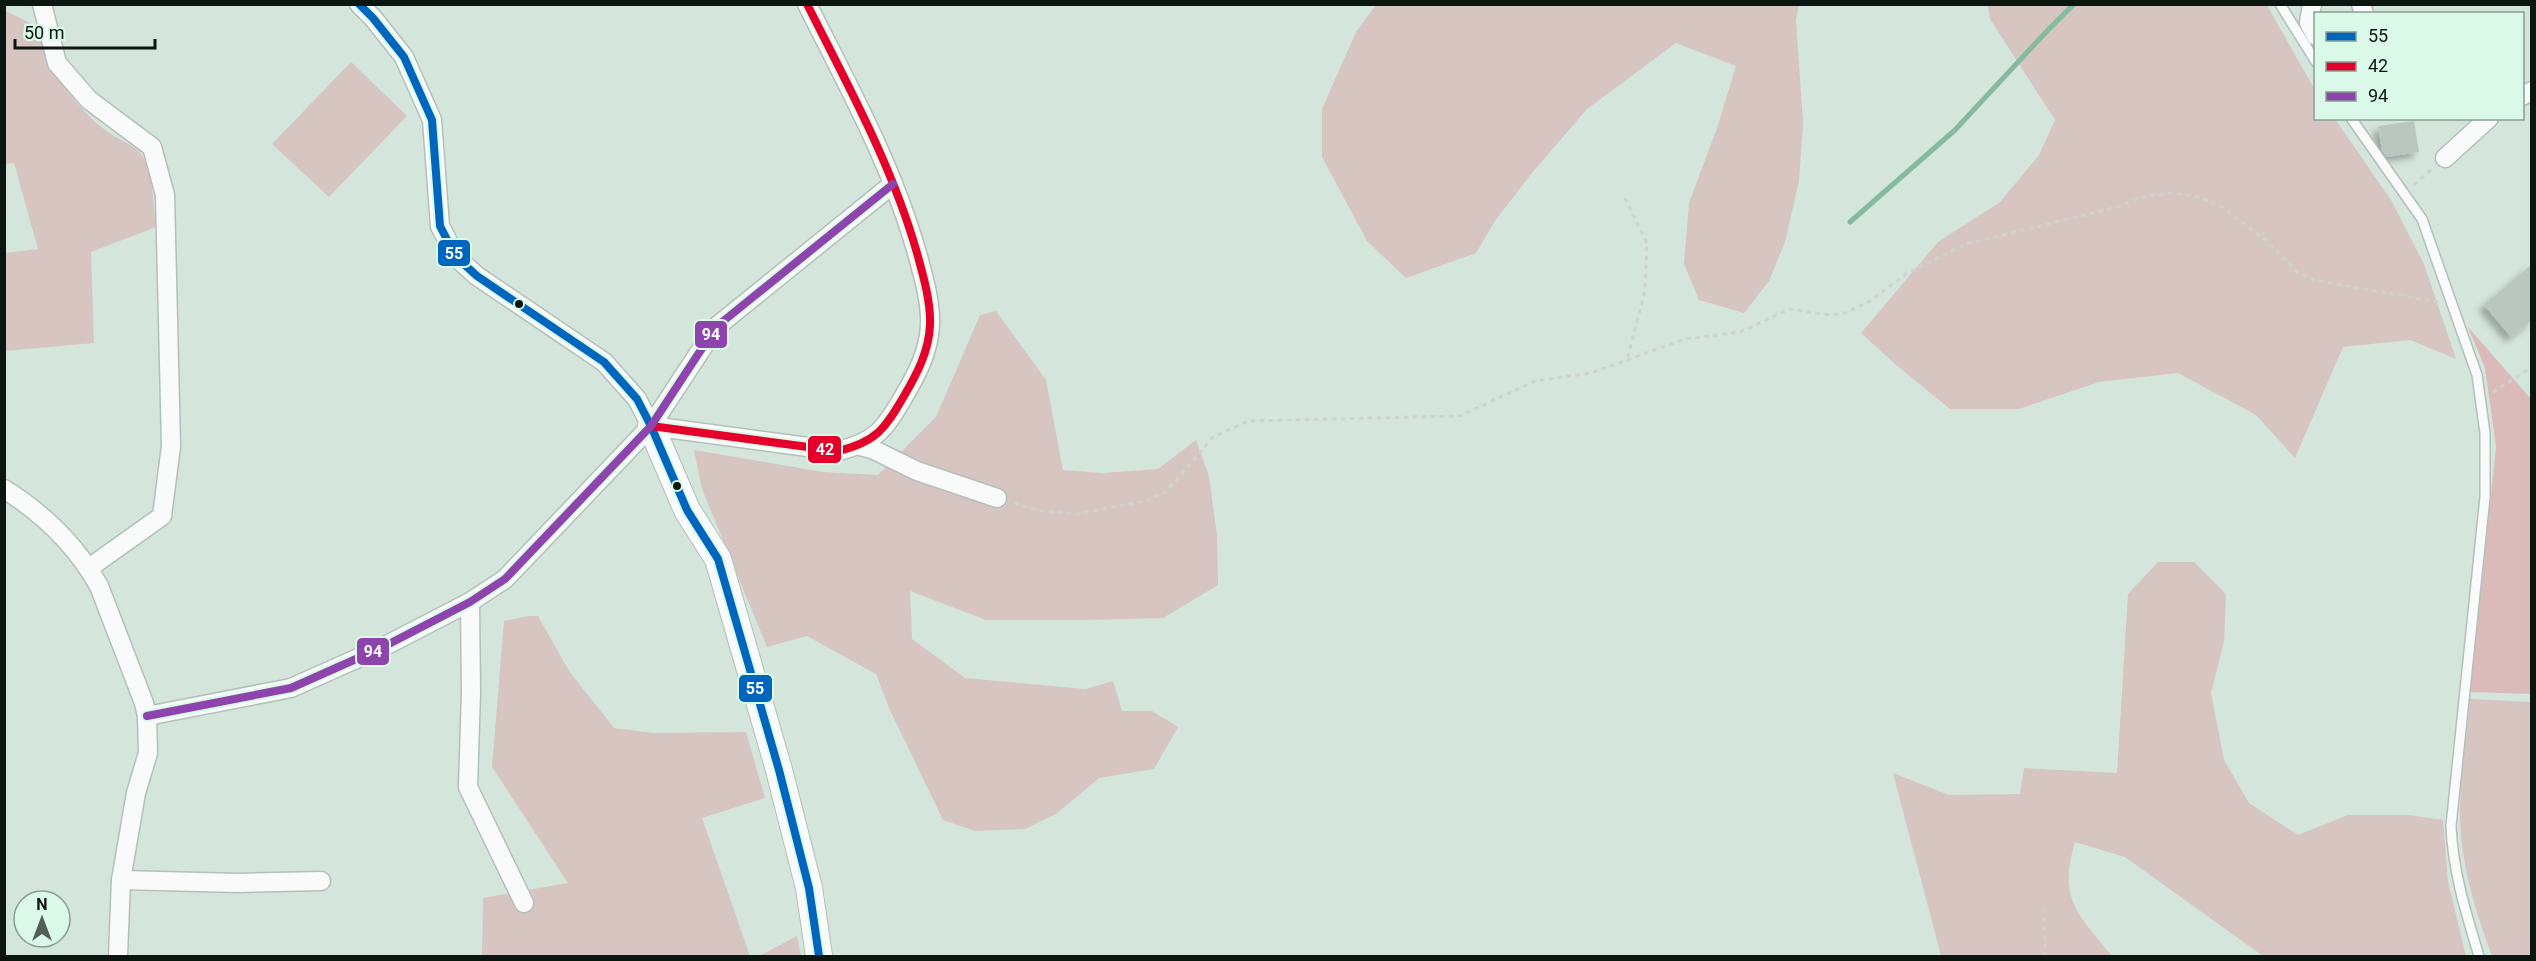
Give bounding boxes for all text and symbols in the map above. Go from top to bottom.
scale bar [15,12,154,50]
legend [2314,12,2524,120]
text: 50 m [24,22,64,43]
text: 55 [2368,25,2388,46]
text: 42 [2368,55,2388,76]
text: 94 [2368,85,2388,106]
line badge: 55 [437,239,471,267]
text: 55 [445,244,463,263]
unlabelled marker [513,298,525,310]
line badge: 94 [694,320,728,349]
text: 94 [702,325,720,344]
line badge: 42 [807,435,842,464]
text: 42 [816,440,834,459]
unlabelled marker [671,480,683,492]
line badge: 94 [356,637,390,666]
text: 94 [364,642,382,661]
line badge: 55 [738,674,773,703]
text: 55 [746,679,764,698]
north arrow [12,889,72,949]
text: N [36,895,48,914]

